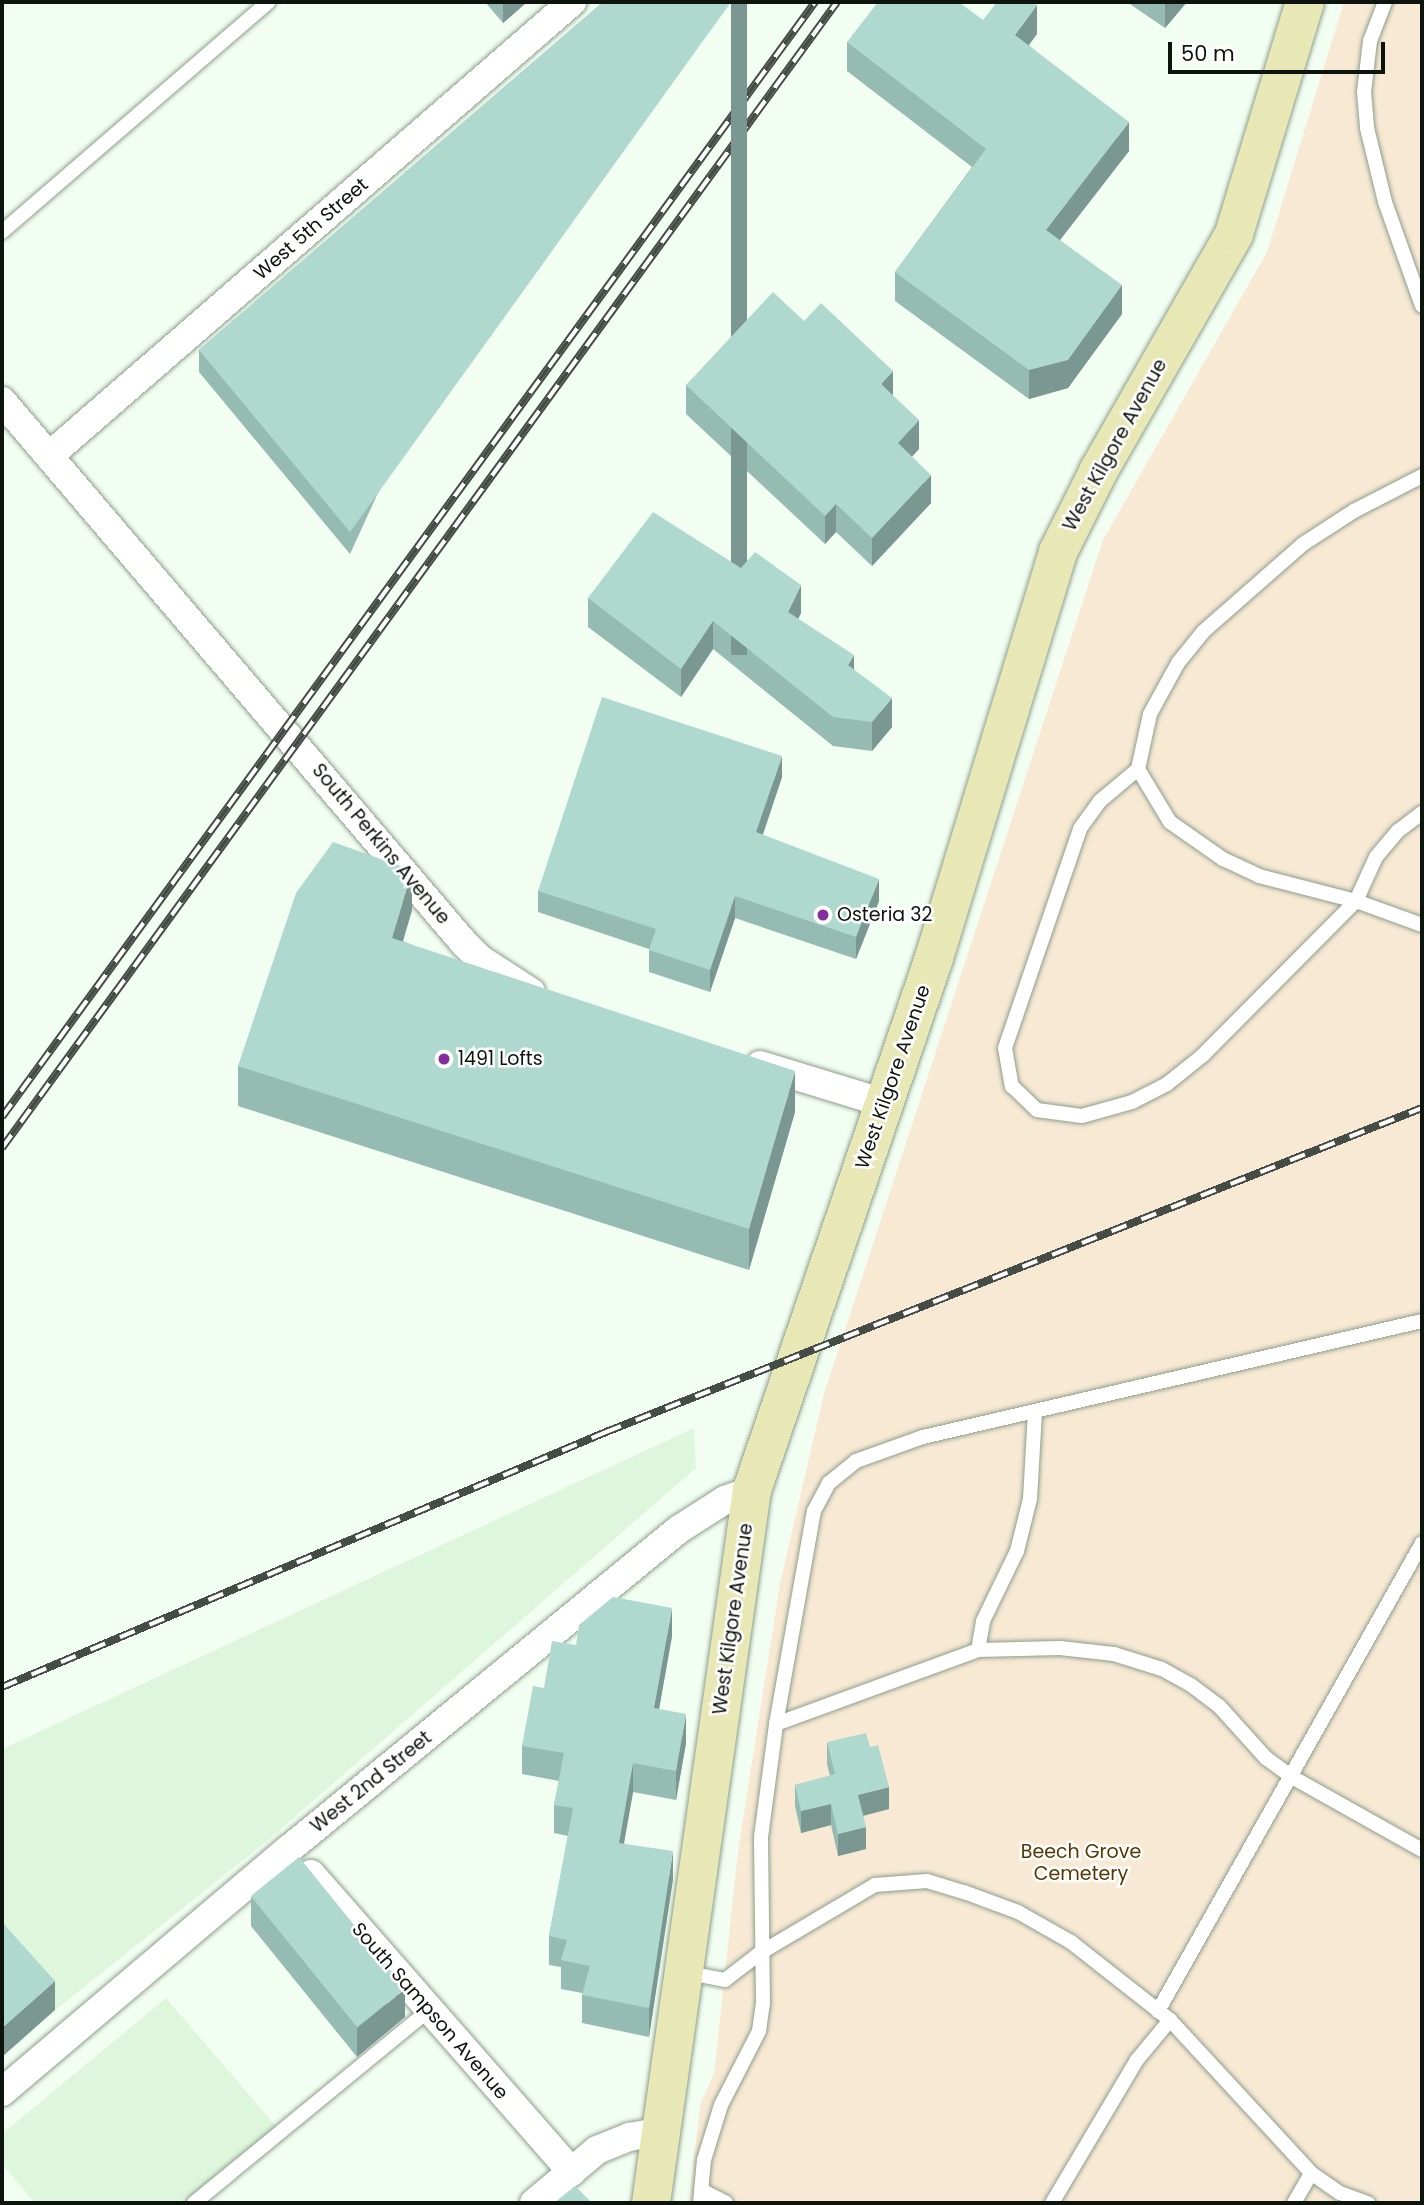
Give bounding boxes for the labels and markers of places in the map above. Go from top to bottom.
place label: Osteria 32 [837,904,932,926]
marker: Osteria 32 [815,907,831,923]
place label: 1491 Lofts [458,1048,543,1070]
marker: 1491 Lofts [436,1051,452,1067]

